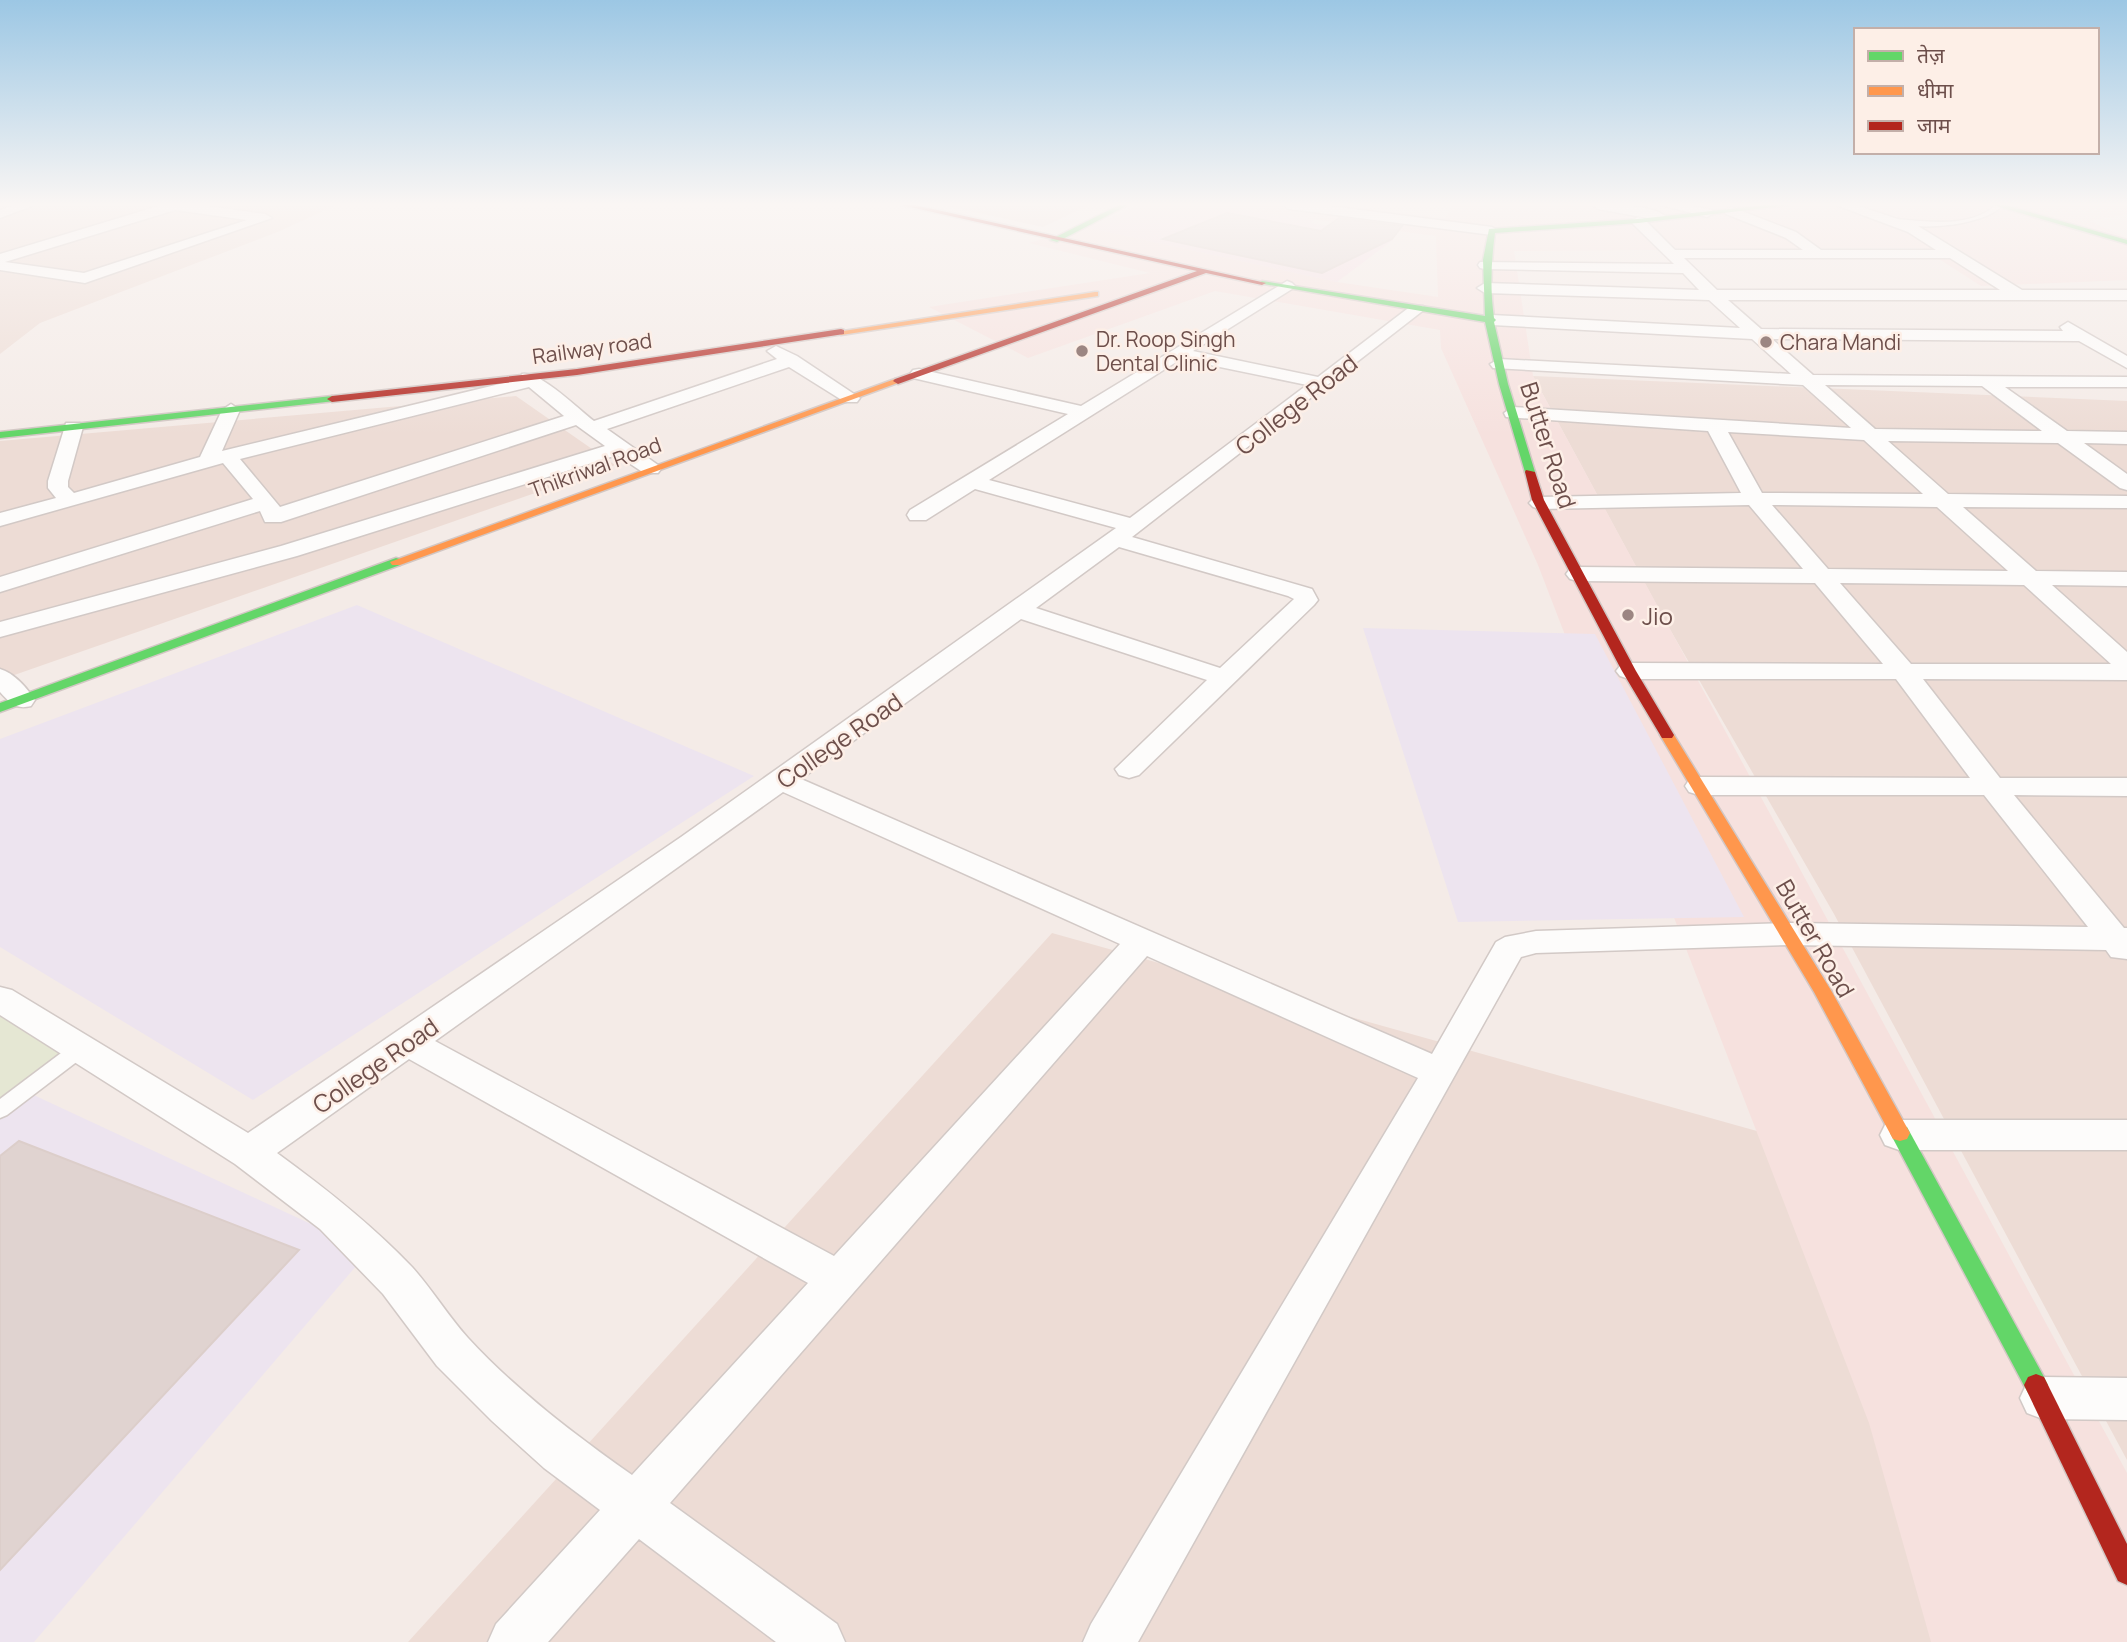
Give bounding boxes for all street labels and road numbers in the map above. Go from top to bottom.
street label: Railway road [530,326,654,370]
street label: College Road [1228,346,1364,462]
street label: Butter Road [1513,378,1585,512]
street label: Thikriwal Road [525,430,665,504]
street label: College Road [770,684,908,796]
street label: Butter Road [1769,873,1863,1003]
street label: College Road [306,1009,444,1121]

